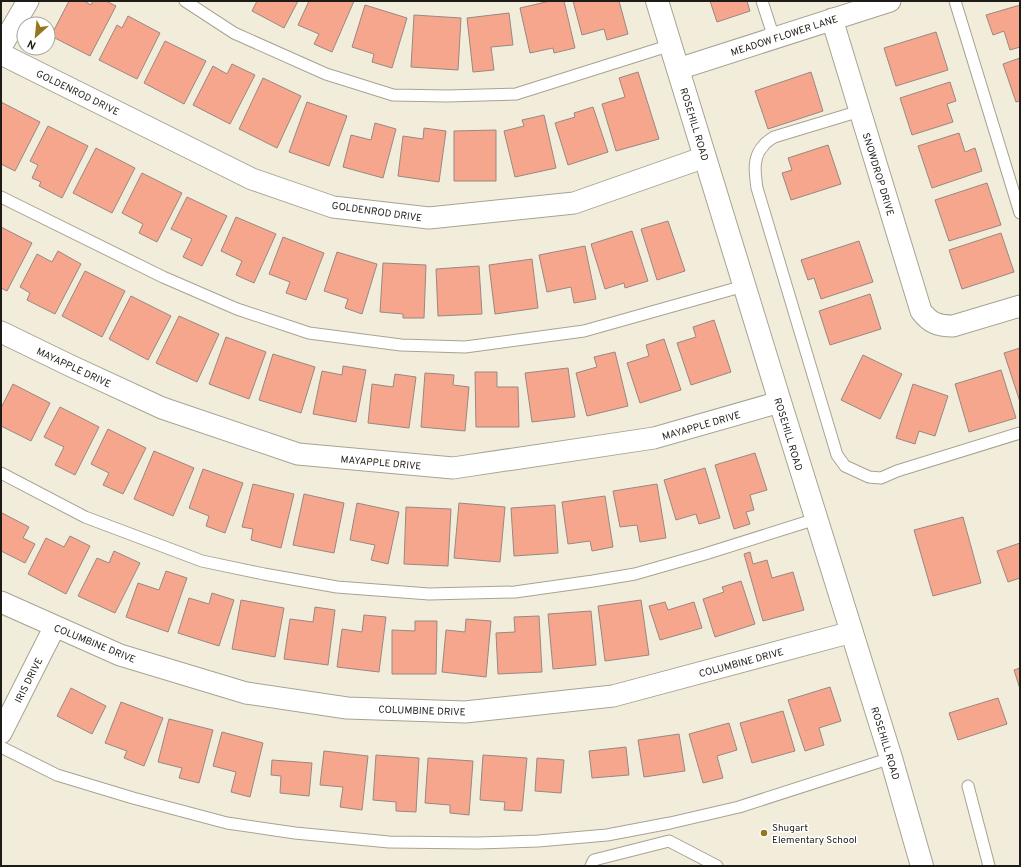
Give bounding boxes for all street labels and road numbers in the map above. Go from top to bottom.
street label: MEADOW FLOWER LANE [729,13,840,60]
street label: GOLDENROD DRIVE [34,68,121,119]
street label: ROSEHILL ROAD [676,86,711,163]
street label: SNOWDROP DRIVE [859,131,896,218]
street label: GOLDENROD DRIVE [331,200,423,225]
street label: MAYAPPLE DRIVE [34,345,113,391]
street label: ROSEHILL ROAD [770,396,805,473]
street label: MAYAPPLE DRIVE [661,409,742,444]
street label: MAYAPPLE DRIVE [340,453,422,473]
street label: COLUMBINE DRIVE [52,622,137,667]
street label: COLUMBINE DRIVE [698,646,785,681]
street label: IRIS DRIVE [12,656,46,706]
street label: COLUMBINE DRIVE [378,703,466,720]
street label: ROSEHILL ROAD [867,705,902,782]

